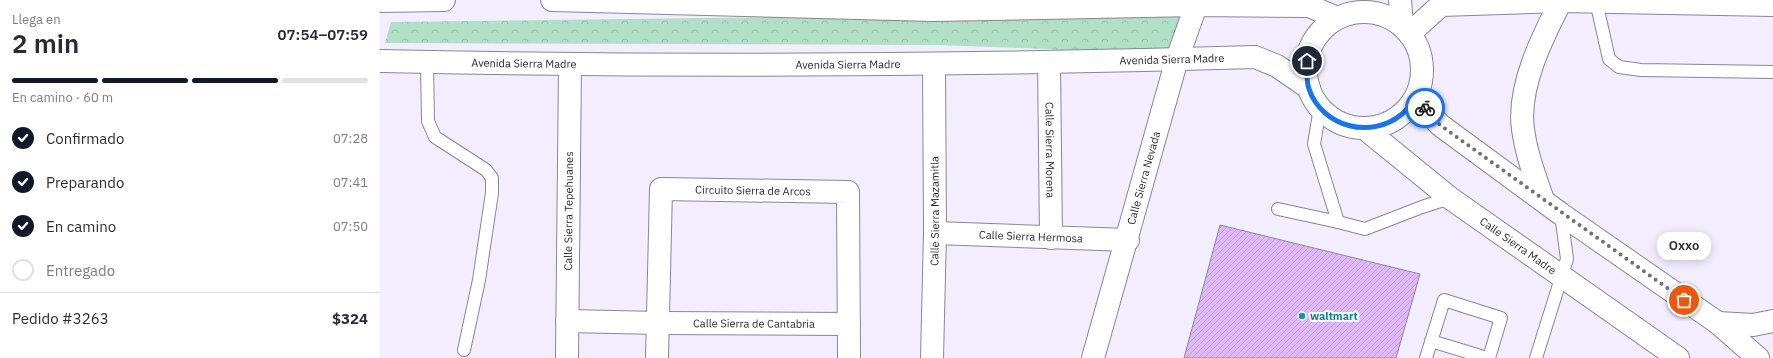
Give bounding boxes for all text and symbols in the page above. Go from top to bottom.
text: Llega en [12,11,61,28]
text: 07:54–07:59 [278,25,368,44]
text: 2 min [12,26,79,60]
pin [1290,44,1324,78]
icon: home [1296,50,1318,72]
street label: Avenida Sierra Madre [1119,51,1225,68]
street label: Avenida Sierra Madre [471,56,577,71]
street label: Avenida Sierra Madre [795,57,901,72]
courier [1405,88,1445,128]
text: En camino · 60 m [12,89,113,106]
icon: bike [1414,97,1436,119]
street label: Calle Sierra Morena [1042,102,1058,198]
icon: check [12,127,34,149]
text: Confirmado [46,129,124,148]
text: 07:28 [333,130,368,147]
street label: Calle Sierra Nevada [1124,130,1163,226]
street label: Calle Sierra Tepehuanes [561,151,576,271]
street label: Calle Sierra Mazamitla [927,156,942,266]
icon: check [12,171,34,193]
text: Preparando [46,173,124,192]
text: 07:41 [333,174,368,191]
street label: Circuito Sierra de Arcos [695,183,811,198]
street label: Calle Sierra Madre [1477,214,1559,277]
icon: check [12,215,34,237]
text: En camino [46,217,116,236]
text: 07:50 [333,218,368,235]
street label: Calle Sierra Hermosa [979,228,1083,245]
callout: Oxxo [1657,232,1711,260]
text: Oxxo [1669,237,1699,254]
text: Entregado [46,261,115,280]
pin [1667,283,1701,317]
icon: bag [1673,289,1695,311]
text: Pedido #3263 [12,309,109,328]
text: $324 [332,309,368,328]
place label: waltmart [1310,309,1358,323]
marker: waltmart [1297,311,1307,321]
street label: Calle Sierra de Cantabria [693,316,815,331]

